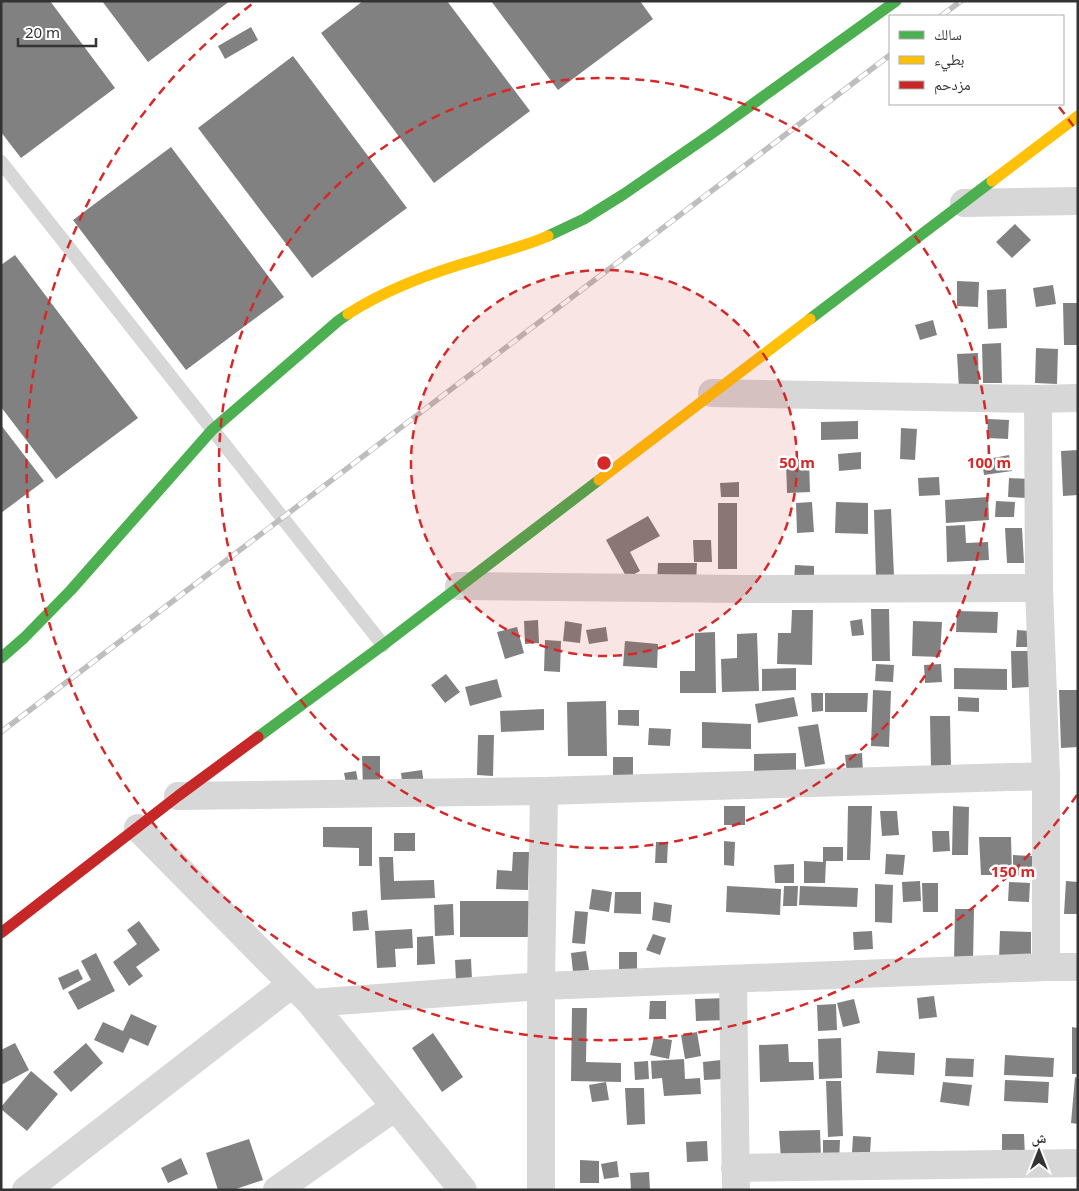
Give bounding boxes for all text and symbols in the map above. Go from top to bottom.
scale bar [18,15,95,47]
legend [889,15,1064,105]
text: 20 m [25,22,60,42]
text: سالك [934,24,962,44]
text: بطيء [934,49,964,72]
text: مزدحم [934,74,971,95]
text: 50 m [779,452,815,472]
text: 100 m [967,452,1011,472]
centre of rings [595,454,613,472]
text: 150 m [991,861,1035,881]
north arrow [1014,1126,1064,1176]
text: ش [1032,1128,1047,1147]

